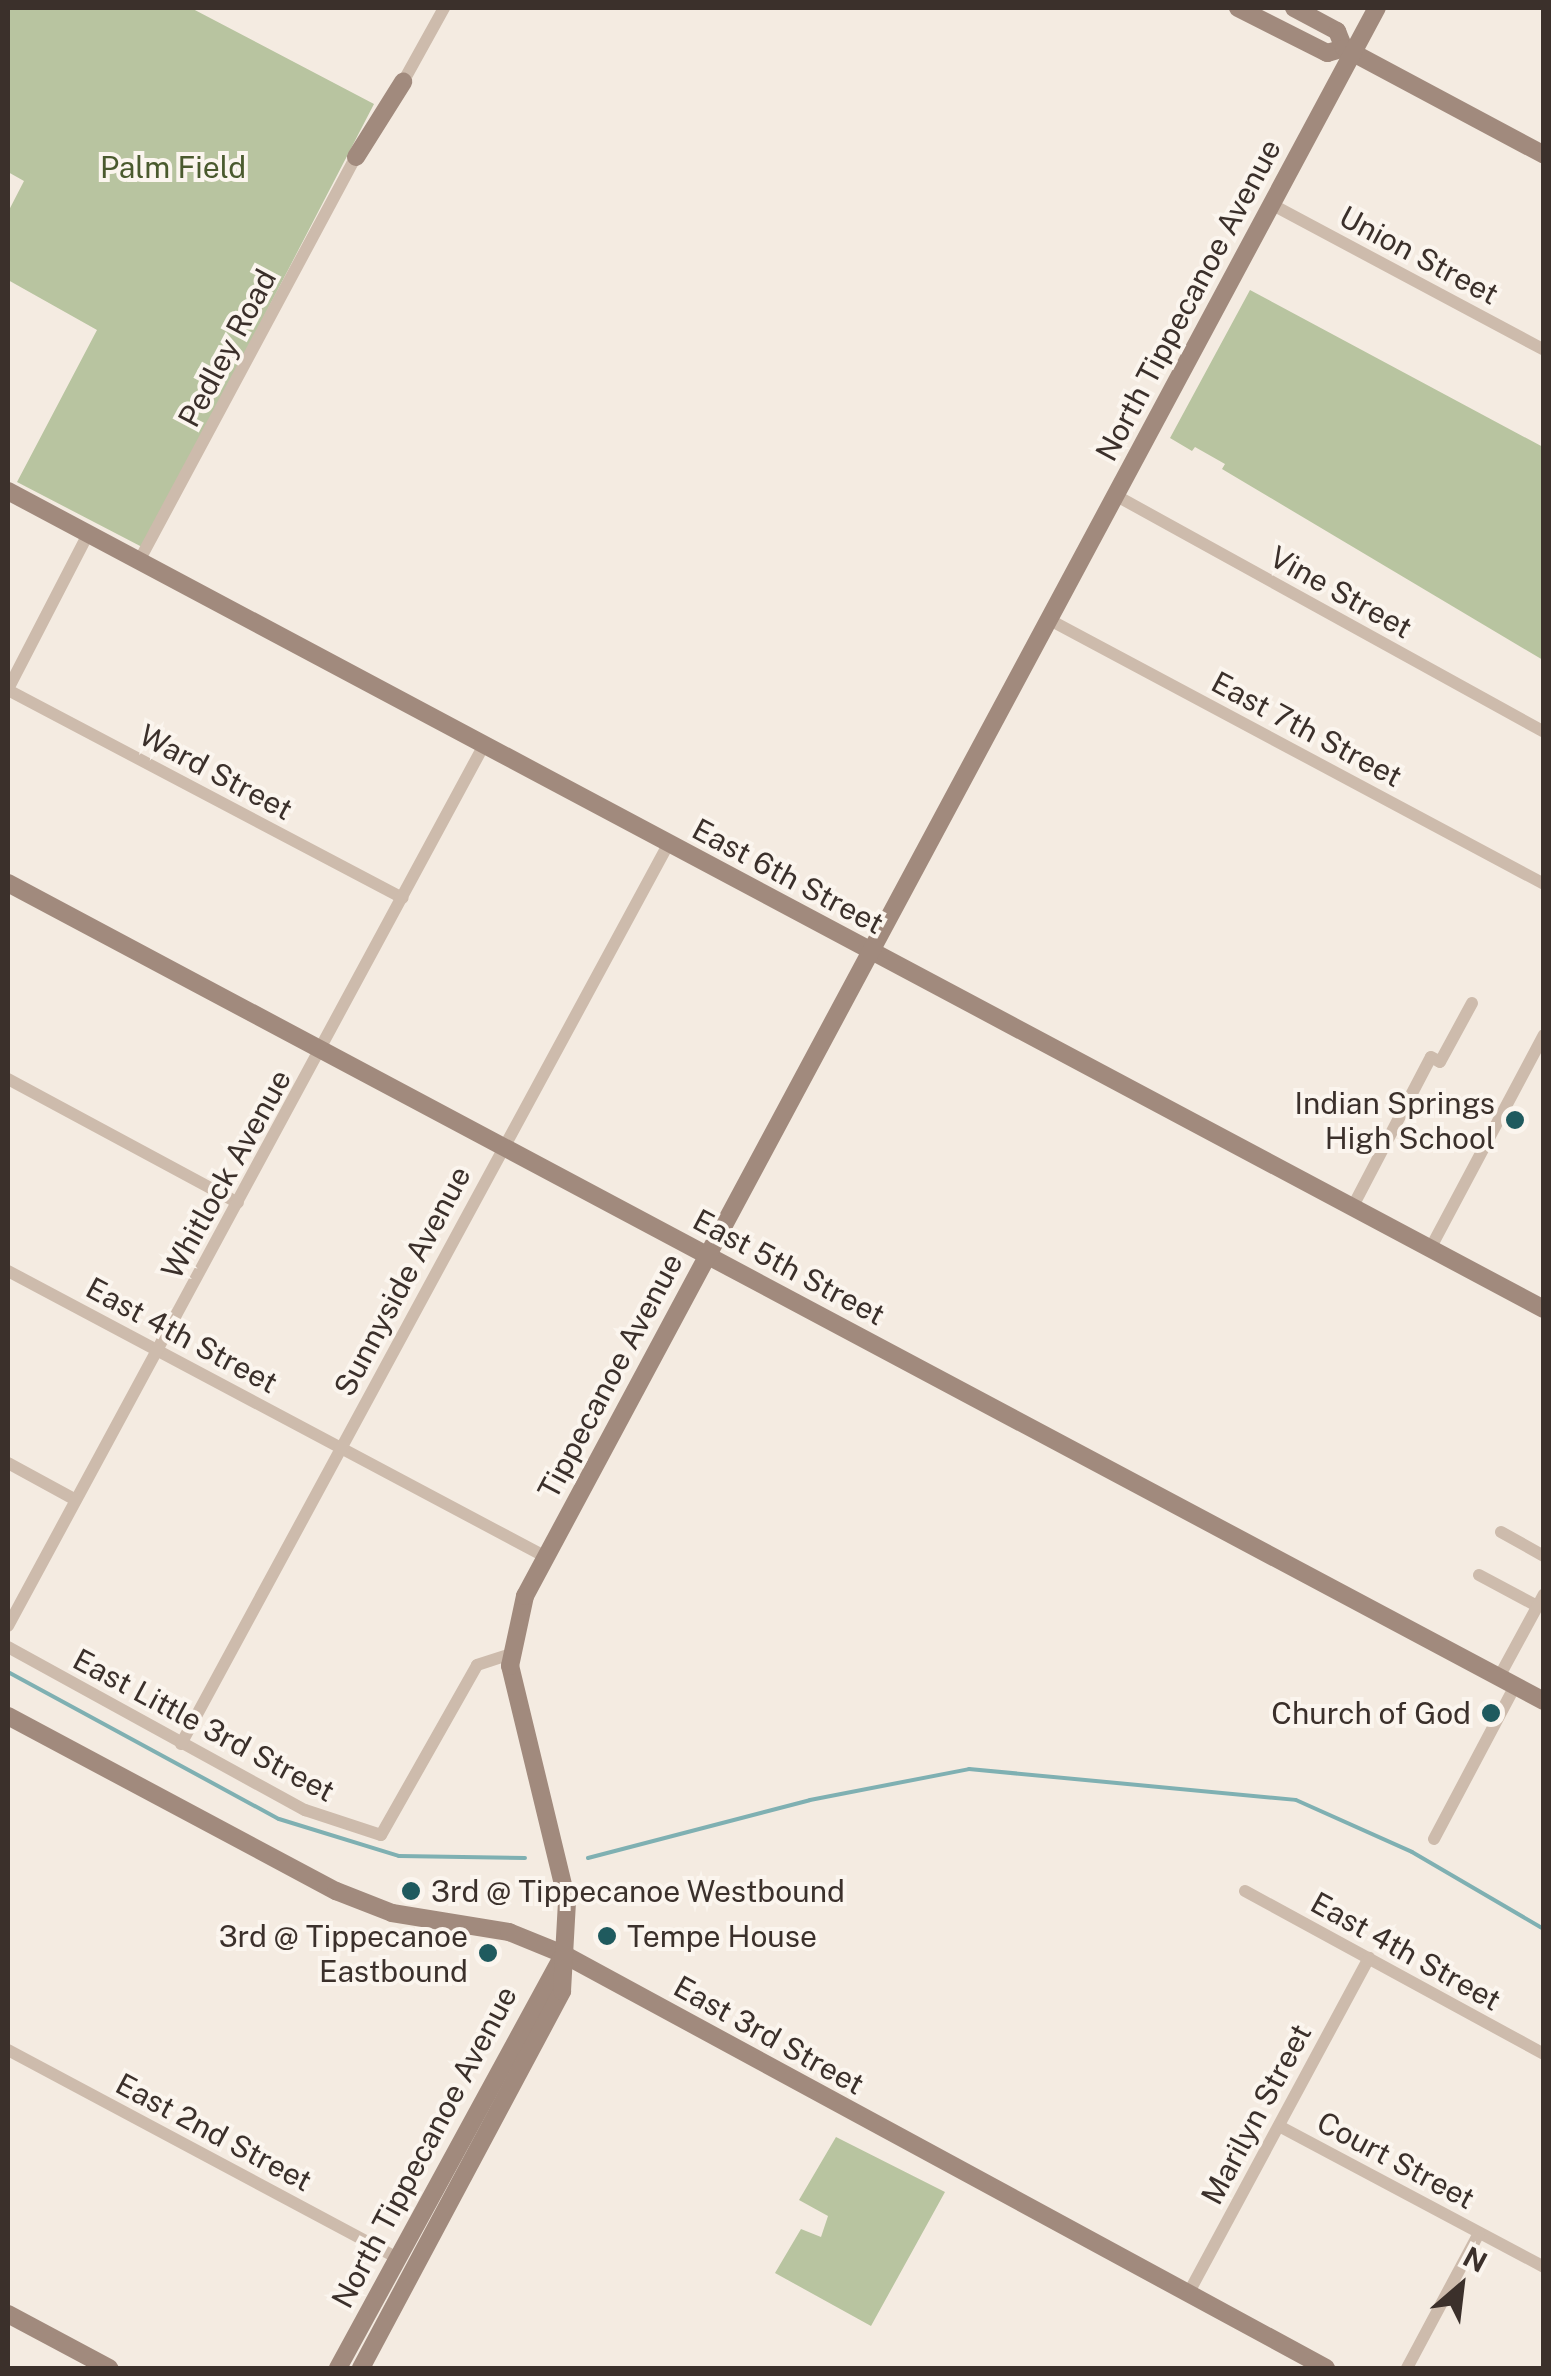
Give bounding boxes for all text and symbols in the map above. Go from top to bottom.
street label: North Tippecanoe Avenue [1088,133,1288,467]
park label: Palm Field [100,149,246,185]
street label: Union Street [1333,198,1505,312]
street label: Pedley Road [170,263,284,433]
street label: Vine Street [1264,538,1418,646]
street label: East 7th Street [1206,664,1408,794]
street label: Ward Street [133,717,299,827]
street label: East 6th Street [686,811,890,941]
street label: Whitlock Avenue [154,1063,298,1285]
place label: Indian Springs High School [1295,1085,1495,1156]
marker: Indian Springs High School [1504,1109,1526,1131]
street label: Sunnyside Avenue [326,1160,478,1402]
street label: East 5th Street [687,1201,891,1333]
street label: Tippecanoe Avenue [530,1247,690,1505]
street label: East 4th Street [80,1269,284,1401]
street label: East Little 3rd Street [67,1641,341,1809]
place label: Church of God [1271,1695,1471,1731]
marker: Church of God [1480,1702,1502,1724]
place label: 3rd @ Tippecanoe Westbound [431,1873,846,1909]
marker: 3rd @ Tippecanoe Westbound [400,1880,422,1902]
street label: East 4th Street [1305,1884,1507,2018]
place label: 3rd @ Tippecanoe Eastbound [218,1918,468,1988]
place label: Tempe House [627,1918,817,1954]
marker: Tempe House [596,1925,618,1947]
marker: 3rd @ Tippecanoe Eastbound [477,1942,499,1964]
street label: East 3rd Street [668,1968,870,2102]
street label: North Tippecanoe Avenue [324,1980,524,2314]
street label: Marilyn Street [1193,2018,1319,2210]
street label: East 2nd Street [110,2065,318,2199]
street label: Court Street [1311,2103,1481,2217]
north arrow [1411,2236,1511,2336]
text: N [1458,2239,1493,2279]

